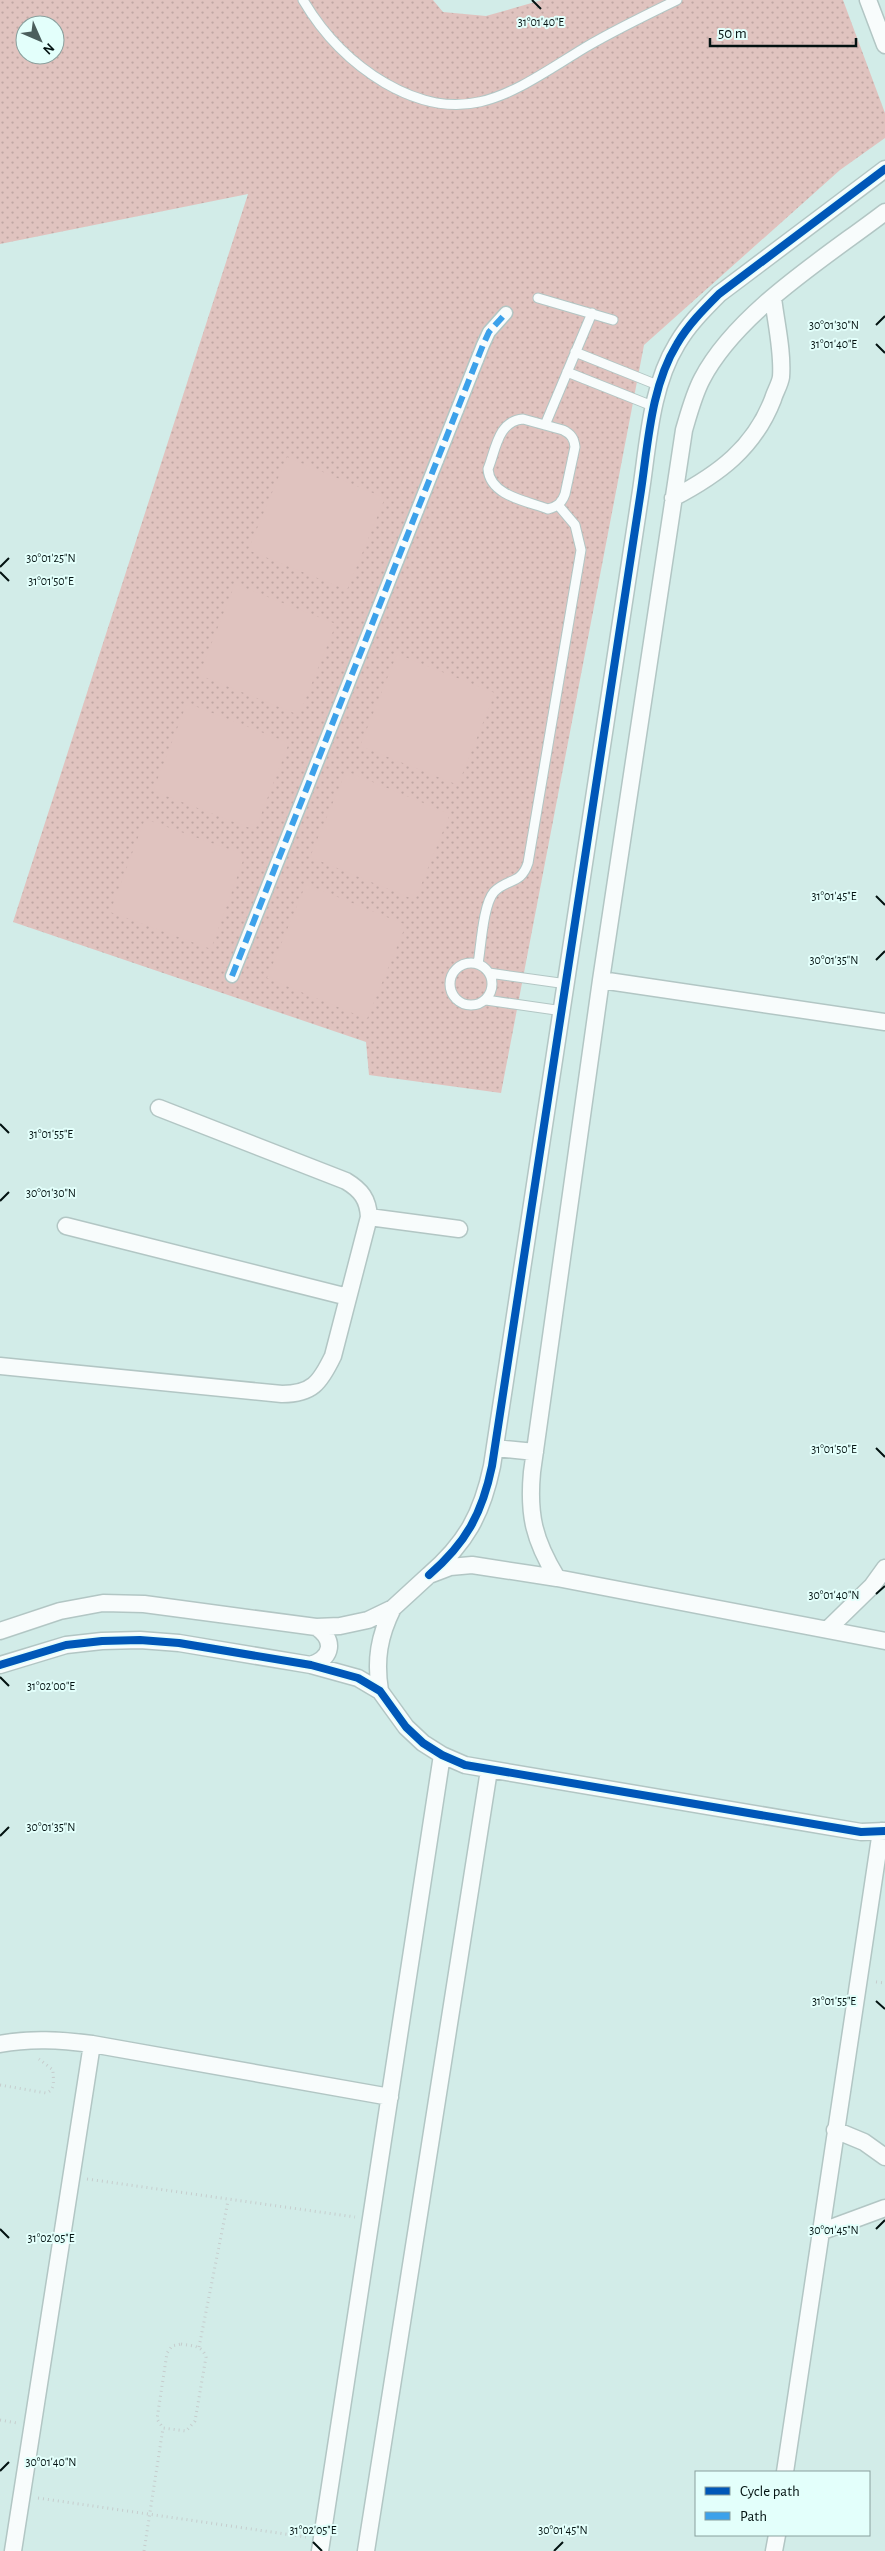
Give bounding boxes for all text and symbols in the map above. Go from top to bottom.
north arrow [15,15,65,65]
scale bar [710,15,856,47]
text: 31°01'40"E [518,16,564,28]
text: 50 m [718,26,747,41]
text: N [40,40,57,57]
text: 30°01'30"N [809,319,859,331]
text: 31°01'40"E [811,338,857,350]
text: 30°01'25"N [26,552,76,564]
text: 31°01'50"E [28,575,74,587]
text: 31°01'45"E [812,890,857,902]
text: 30°01'35"N [810,954,858,966]
text: 31°01'55"E [29,1128,73,1140]
text: 30°01'30"N [26,1187,76,1199]
text: 31°01'50"E [811,1443,857,1455]
text: 30°01'40"N [809,1589,859,1601]
text: 31°02'00"E [27,1680,75,1692]
text: 30°01'35"N [27,1821,75,1833]
text: 31°01'55"E [812,1995,856,2007]
text: 30°01'45"N [809,2224,859,2236]
text: 31°02'05"E [28,2232,75,2244]
text: 30°01'40"N [26,2456,76,2468]
legend [695,2471,870,2536]
text: Cycle path [740,2484,800,2499]
text: Path [740,2509,767,2524]
text: 31°02'05"E [290,2524,337,2536]
text: 30°01'45"N [538,2524,588,2536]

